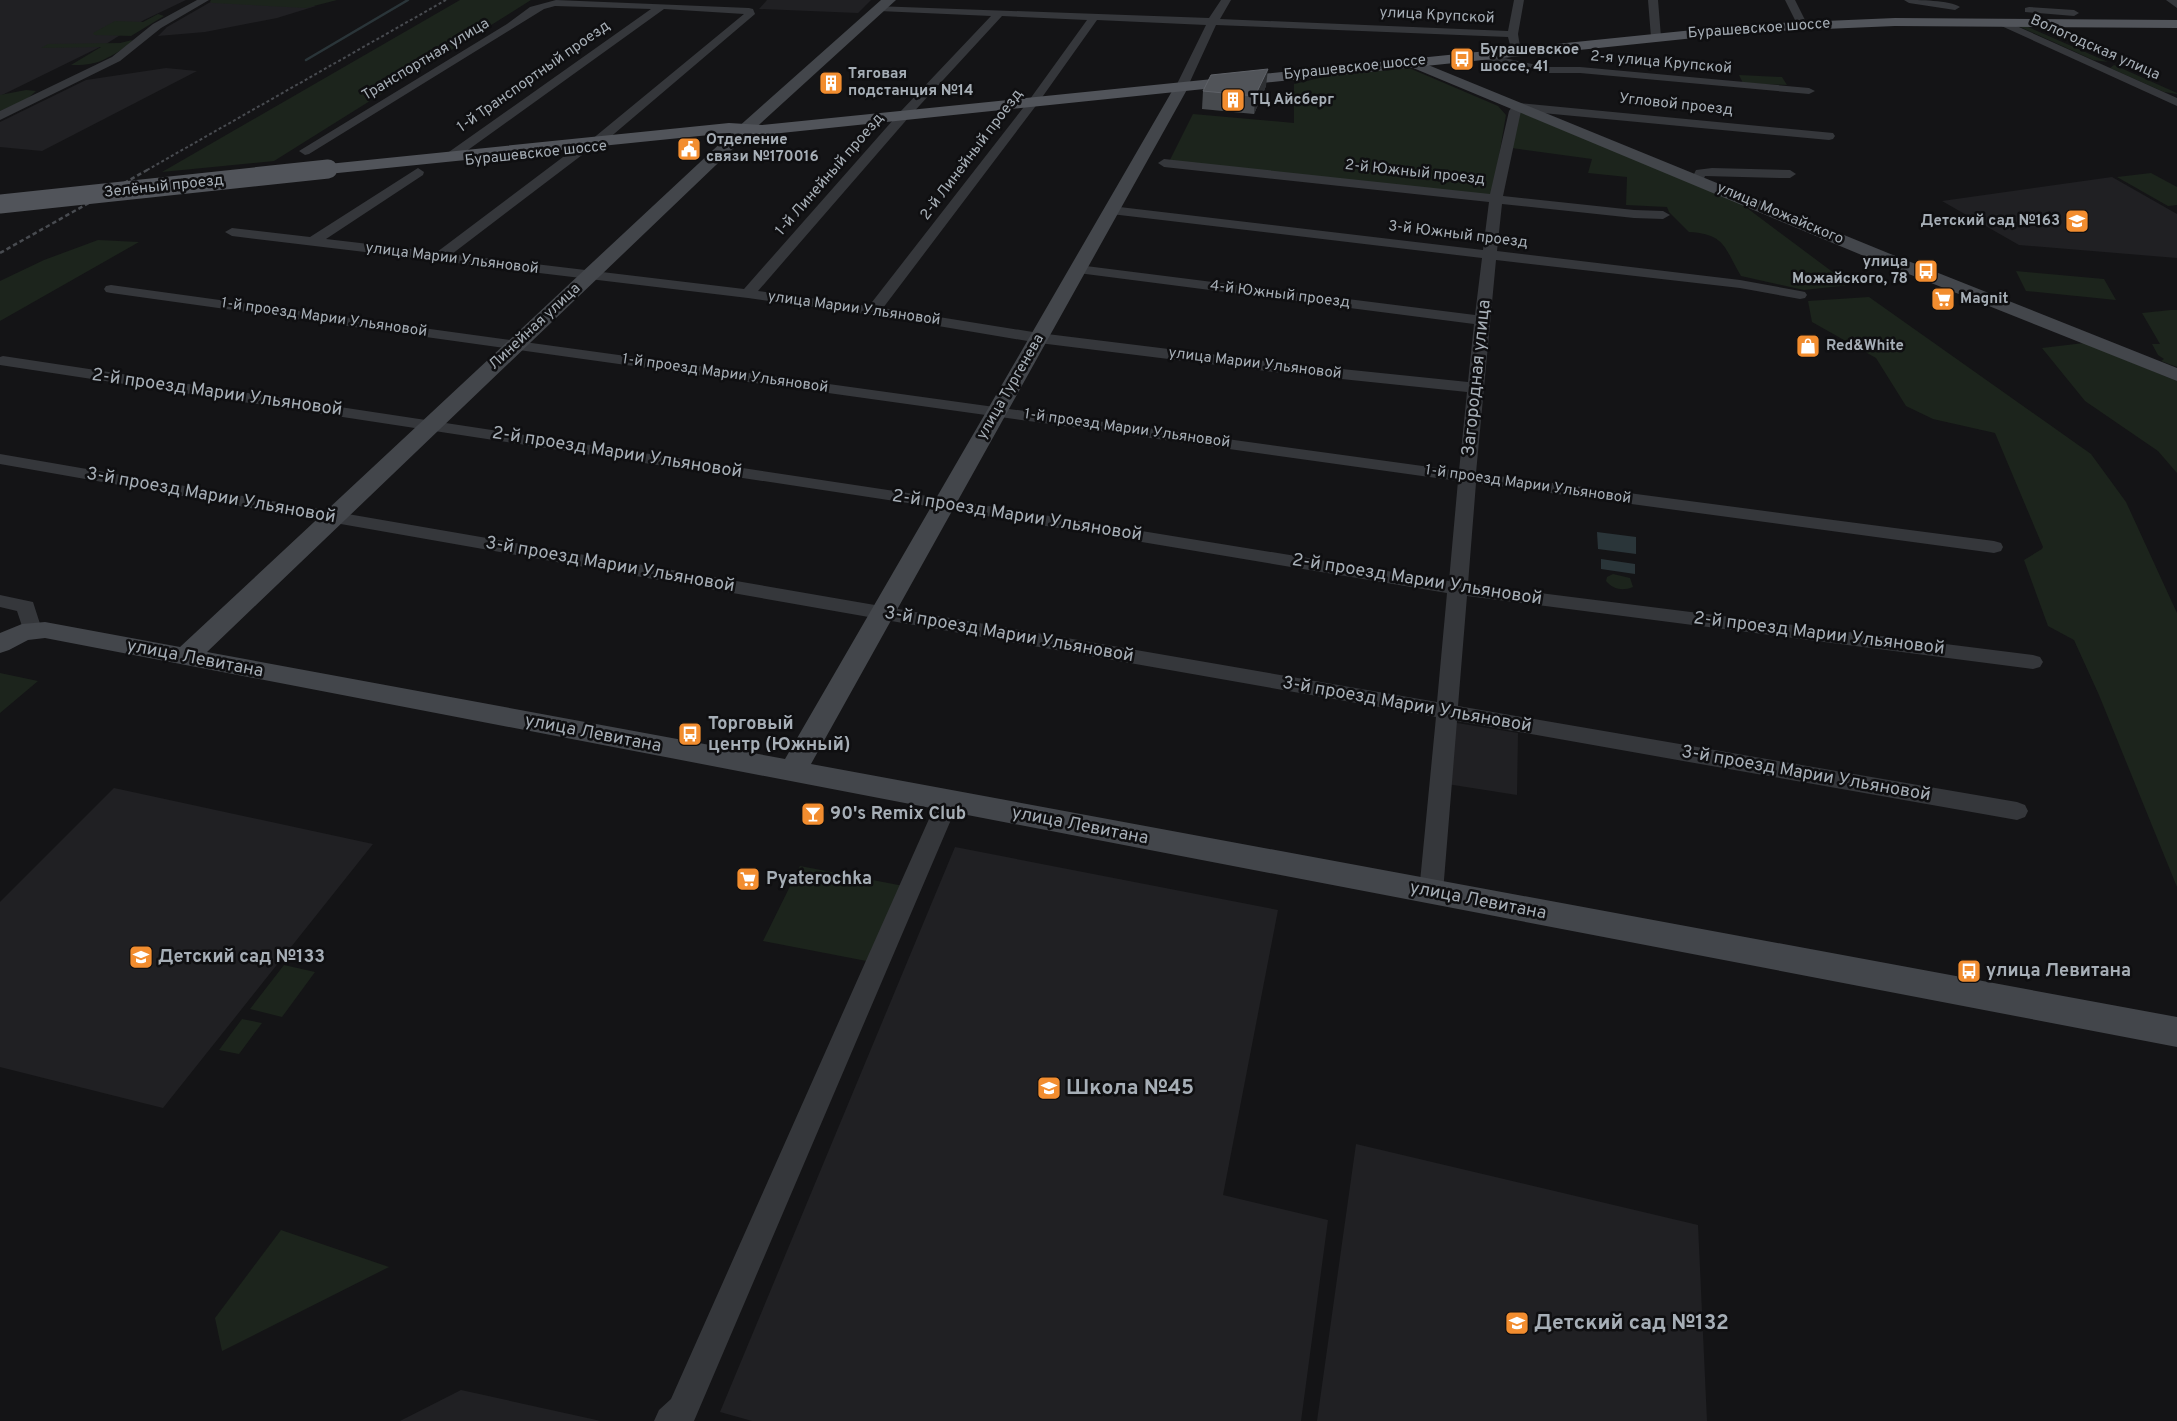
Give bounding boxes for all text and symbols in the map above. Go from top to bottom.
street label: улица Крупской [1379,4,1495,28]
street label: Вологодская улица [2027,11,2163,85]
street label: Транспортная улица [359,14,493,106]
street label: Бурашевское шоссе [1687,15,1831,43]
street label: 1-й Транспортный проезд [454,17,614,137]
place label: Бурашевское шоссе, 41 [1480,41,1579,77]
bus stop icon: Бурашевское шоссе, 41 [1449,46,1475,72]
street label: 2-я улица Крупской [1589,47,1733,79]
street label: Бурашевское шоссе [1283,51,1427,85]
place label: Тяговая подстанция №14 [848,65,974,101]
building icon: Тяговая подстанция №14 [818,70,844,96]
street label: 2-й Линейный проезд [917,86,1027,224]
building icon: ТЦ Айсберг [1220,87,1246,113]
street label: Угловой проезд [1618,90,1734,120]
place label: ТЦ Айсберг [1250,91,1334,110]
street label: 1-й Линейный проезд [772,110,888,240]
place label: Отделение связи №170016 [706,131,819,167]
public building icon: Отделение связи №170016 [676,136,702,162]
street label: Бурашевское шоссе [464,137,608,171]
street label: 2-й Южный проезд [1344,156,1486,190]
street label: Зелёный проезд [103,171,225,203]
street label: улица Можайского [1714,179,1846,249]
school or university icon: Детский сад №163 [2064,208,2090,234]
place label: Детский сад №163 [1921,212,2060,231]
street label: 3-й Южный проезд [1387,217,1529,253]
street label: улица Марии Ульяновой [364,239,540,279]
place label: улица Можайского, 78 [1792,253,1908,289]
bus stop icon: улица Можайского, 78 [1913,258,1939,284]
street label: 4-й Южный проезд [1209,277,1351,313]
street label: Линейная улица [485,280,585,374]
supermarket icon: Magnit [1930,286,1956,312]
street label: улица Марии Ульяновой [766,287,942,331]
place label: Magnit [1960,290,2008,309]
street label: 1-й проезд Марии Ульяновой [220,294,428,342]
street label: Загородная улица [1457,298,1497,458]
street label: улица Тургенева [973,331,1049,443]
shop icon: Red&White [1795,333,1821,359]
place label: Red&White [1826,337,1904,356]
street label: улица Марии Ульяновой [1167,344,1343,384]
street label: 1-й проезд Марии Ульяновой [621,350,829,398]
street label: 2-й проезд Марии Ульяновой [90,364,344,422]
street label: 1-й проезд Марии Ульяновой [1023,405,1231,453]
street label: 2-й проезд Марии Ульяновой [490,422,744,484]
street label: 1-й проезд Марии Ульяновой [1424,461,1632,509]
street label: 3-й проезд Марии Ульяновой [85,463,337,529]
street label: 2-й проезд Марии Ульяновой [890,485,1144,547]
street label: 3-й проезд Марии Ульяновой [484,532,736,598]
street label: 2-й проезд Марии Ульяновой [1290,549,1544,611]
street label: 3-й проезд Марии Ульяновой [883,602,1135,668]
street label: 2-й проезд Марии Ульяновой [1692,607,1946,661]
street label: улица Левитана [125,634,265,684]
street label: 3-й проезд Марии Ульяновой [1281,672,1533,738]
street label: улица Левитана [523,709,663,759]
place label: Торговый центр (Южный) [708,713,851,757]
bus stop icon: Торговый центр (Южный) [677,721,703,747]
street label: 3-й проезд Марии Ульяновой [1680,741,1932,807]
bar icon: 90's Remix Club [800,801,826,827]
street label: улица Левитана [1010,801,1150,851]
place label: 90's Remix Club [830,803,966,826]
supermarket icon: Pyaterochka [735,866,761,892]
place label: Pyaterochka [766,868,872,891]
street label: улица Левитана [1408,876,1548,926]
school or university icon: Детский сад №133 [128,944,154,970]
place label: Детский сад №133 [158,946,325,969]
bus stop icon: улица Левитана [1956,958,1982,984]
place label: улица Левитана [1986,960,2131,983]
school or university icon: Школа №45 [1036,1075,1062,1101]
place label: Школа №45 [1066,1075,1194,1102]
school or university icon: Детский сад №132 [1504,1310,1530,1336]
place label: Детский сад №132 [1534,1310,1729,1337]

